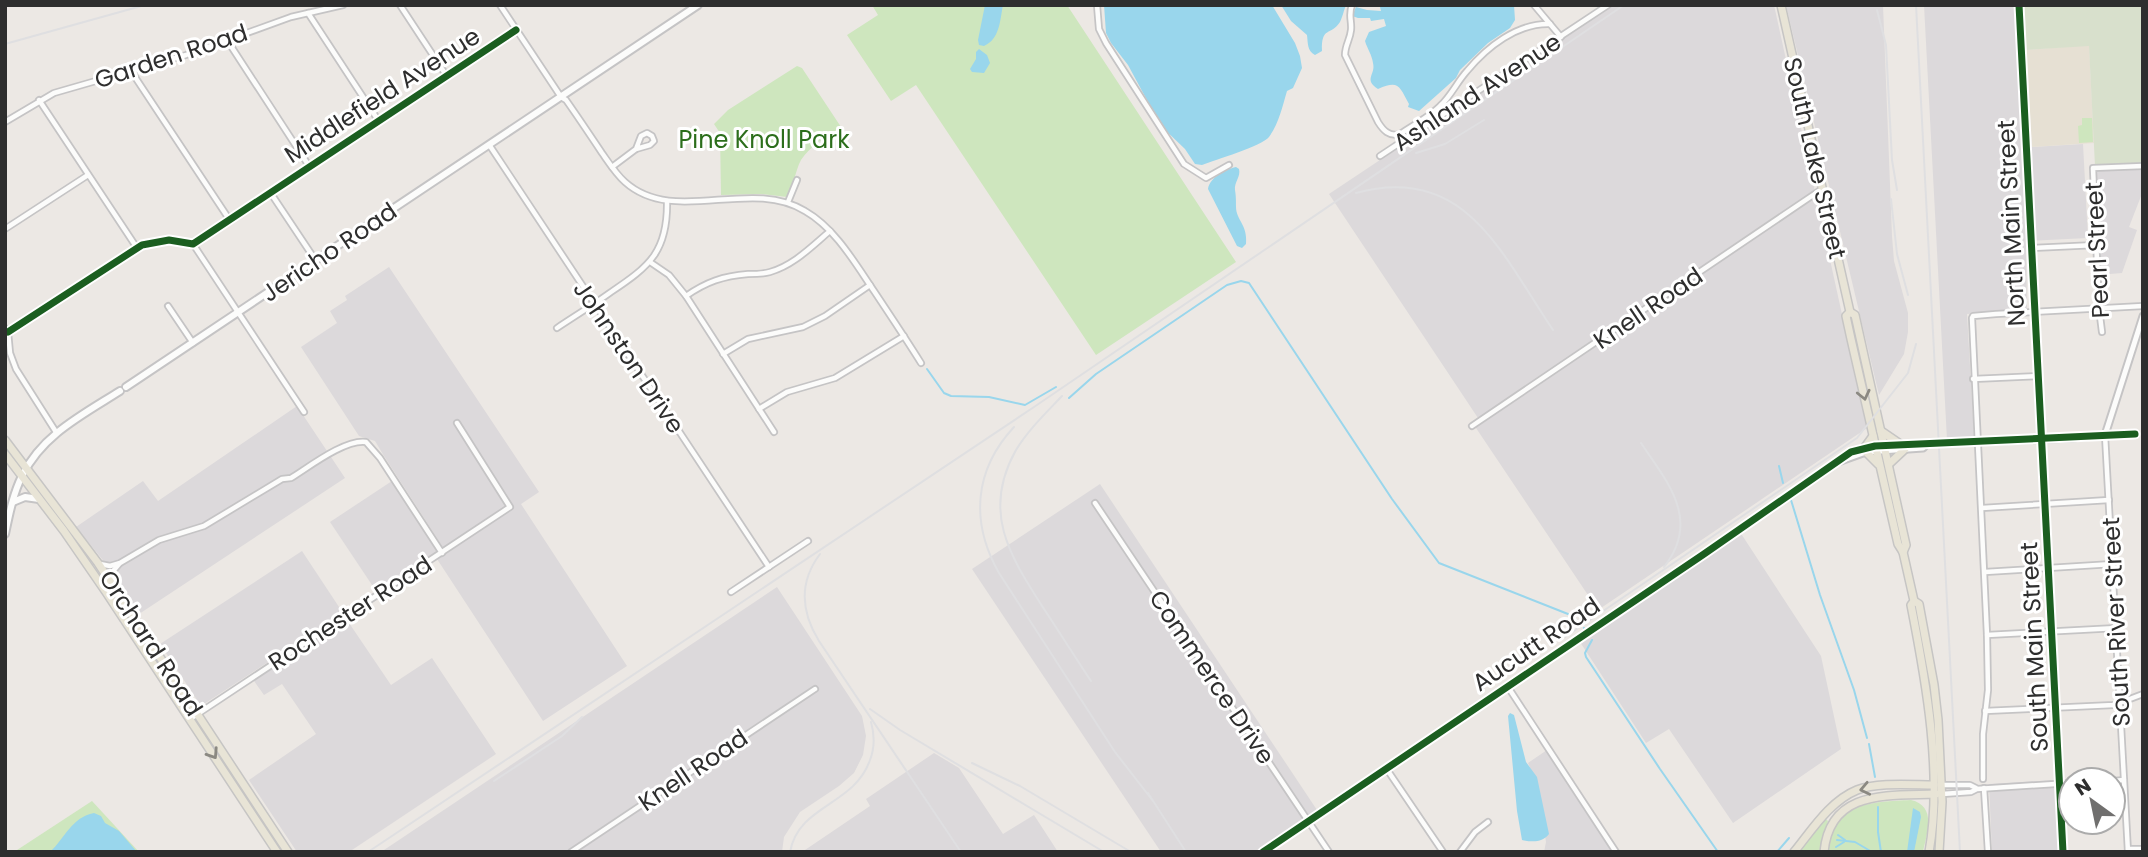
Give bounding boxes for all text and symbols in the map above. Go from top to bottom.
street label: Garden Road [90,16,252,96]
street label: Middlefield Avenue [278,19,486,171]
street label: Ashland Avenue [1387,25,1567,159]
street label: South Lake Street [1776,54,1854,262]
street label: North Main Street [1989,119,2033,327]
park label: Pine Knoll Park [678,123,850,156]
street label: Pearl Street [2077,181,2117,319]
street label: Jericho Road [255,195,403,309]
street label: Knell Road [1587,259,1709,357]
street label: Johnston Drive [566,274,692,440]
one-way arrow [1855,389,1870,401]
street label: South River Street [2094,516,2138,728]
street label: South Main Street [2012,541,2056,753]
street label: Rochester Road [262,548,438,678]
street label: Orchard Road [91,564,211,722]
street label: Commerce Drive [1142,584,1282,770]
street label: Aucutt Road [1466,589,1606,699]
street label: Knell Road [632,721,754,819]
one-way arrow [205,746,217,759]
north arrow [2057,766,2127,836]
text: N [2070,772,2096,802]
one-way arrow [1859,781,1871,796]

